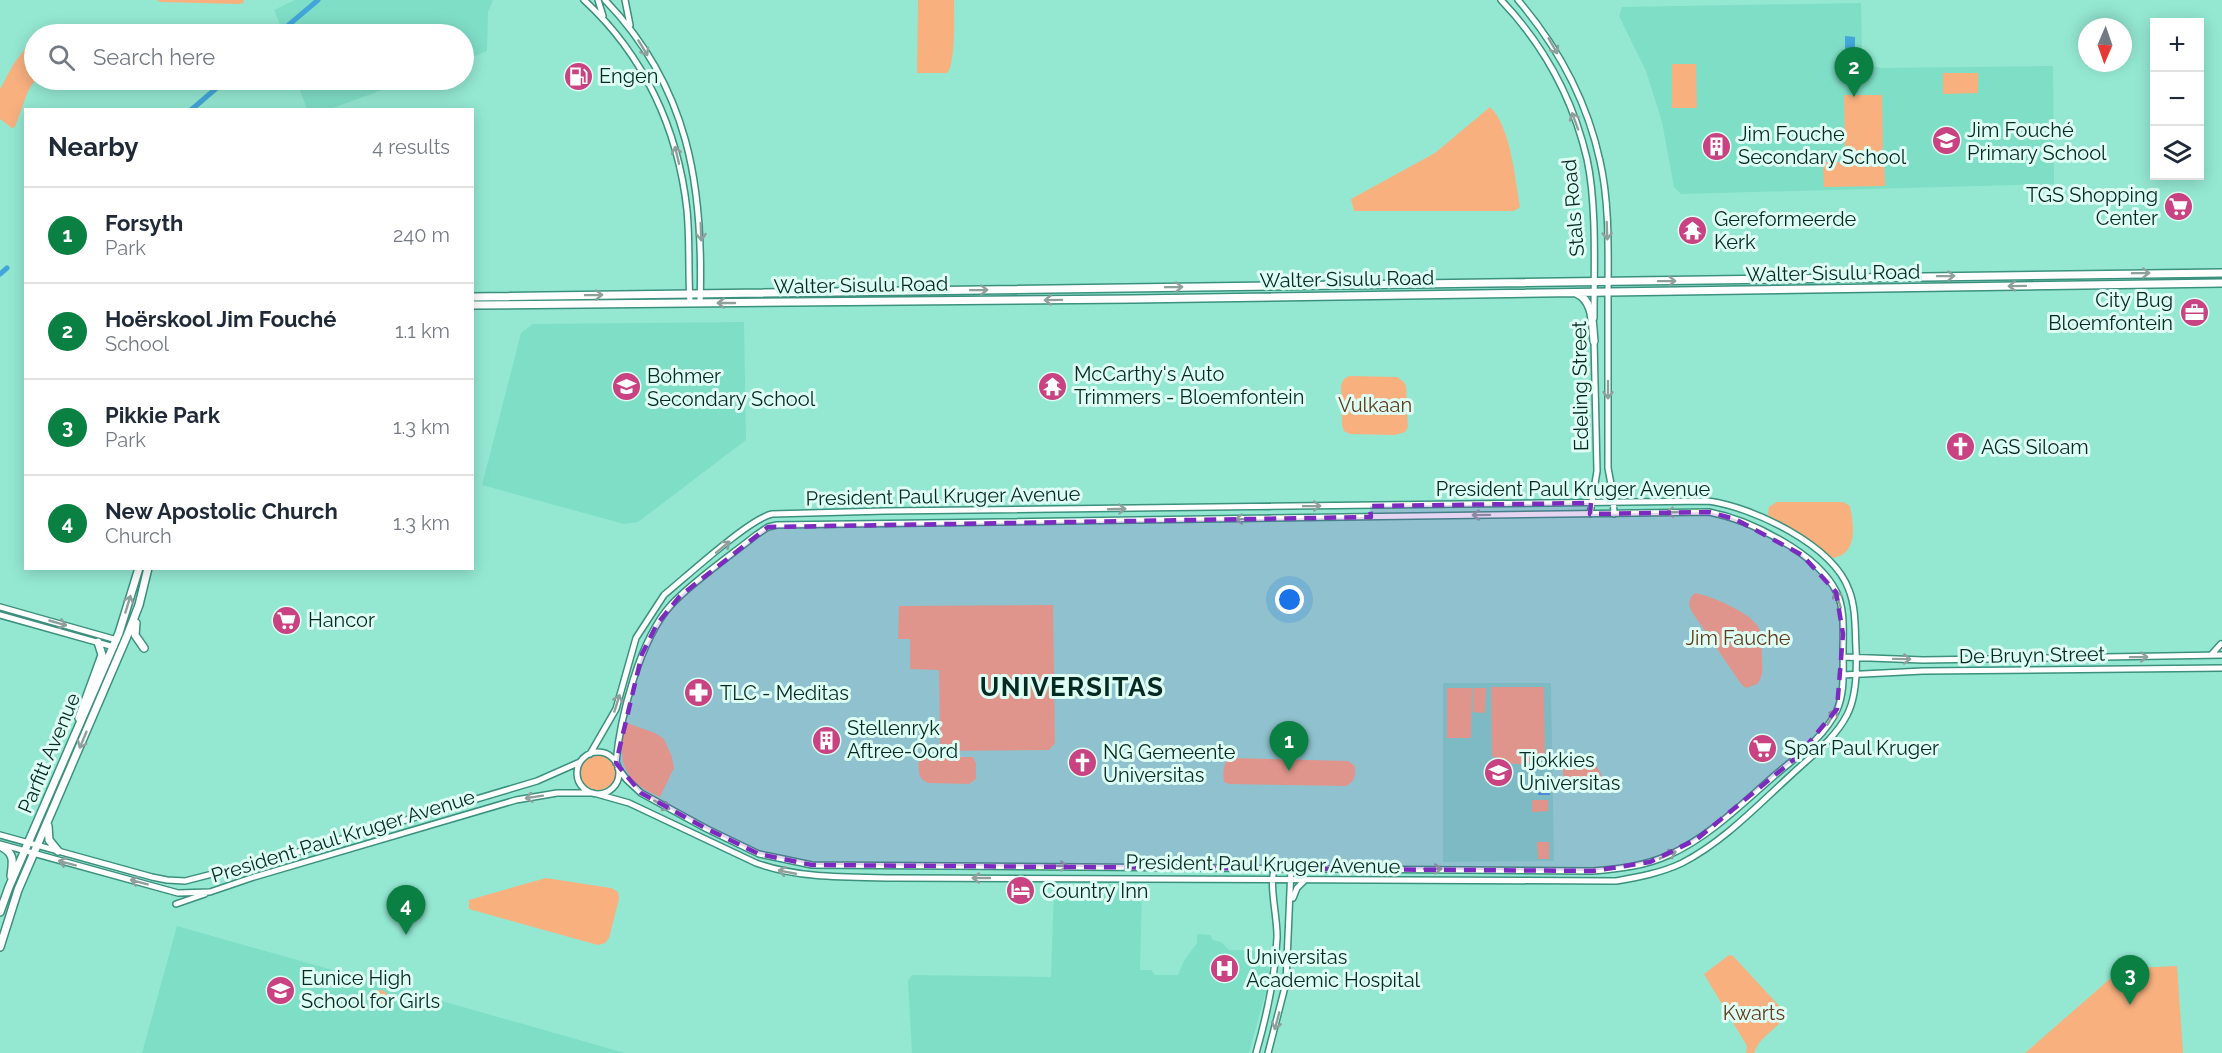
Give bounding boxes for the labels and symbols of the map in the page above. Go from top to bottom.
north arrow [2078,18,2132,72]
one-way arrow [1547,37,1559,54]
one-way arrow [638,39,650,56]
pin: 2 [1834,48,1874,97]
fuel station icon: Engen [562,60,594,92]
place label: Engen [599,64,659,88]
one-way arrow [1568,112,1579,130]
place label: Jim Fouché Primary School [1967,118,2107,165]
place label: Jim Fouche Secondary School [1738,122,1907,169]
school or university icon: Jim Fouché Primary School [1930,125,1962,157]
building icon: Jim Fouche Secondary School [1701,130,1733,162]
one-way arrow [670,145,682,164]
street label: Stals Road [1557,158,1589,258]
place label: TGS Shopping Center [2026,183,2158,230]
supermarket icon: TGS Shopping Center [2163,190,2195,222]
place label: Gereformeerde Kerk [1714,207,1857,254]
temple icon: Gereformeerde Kerk [1677,214,1709,246]
one-way arrow [1601,221,1612,241]
one-way arrow [695,222,706,242]
street label: Walter Sisulu Road [1746,259,1920,287]
street label: Walter Sisulu Road [1260,265,1434,293]
one-way arrow [2130,267,2150,279]
street label: Walter Sisulu Road [774,271,948,299]
one-way arrow [1935,271,1955,282]
one-way arrow [1656,275,1676,287]
one-way arrow [1164,281,1184,293]
one-way arrow [2007,281,2027,292]
one-way arrow [969,284,989,295]
place label: City Bug Bloemfontein [2048,288,2173,335]
one-way arrow [583,289,603,300]
one-way arrow [1044,294,1064,305]
office icon: City Bug Bloemfontein [2178,296,2210,328]
one-way arrow [716,297,736,309]
street label: Edeling Street [1567,320,1593,451]
place label: McCarthy's Auto Trimmers - Bloemfontein [1074,362,1304,409]
place label: Bohmer Secondary School [647,364,816,411]
temple icon: McCarthy's Auto Trimmers - Bloemfontein [1037,370,1069,402]
school or university icon: Bohmer Secondary School [610,371,642,403]
one-way arrow [1602,380,1614,400]
park label: Vulkaan [1338,393,1412,417]
church icon: AGS Siloam [1944,431,1976,463]
place label: AGS Siloam [1981,435,2089,459]
street label: President Paul Kruger Avenue [1436,477,1711,501]
street label: President Paul Kruger Avenue [806,482,1081,510]
one-way arrow [1302,501,1322,512]
one-way arrow [1107,504,1127,515]
one-way arrow [1666,507,1686,518]
one-way arrow [1471,509,1491,521]
one-way arrow [1234,513,1254,524]
one-way arrow [715,541,731,554]
your location [1275,585,1304,614]
one-way arrow [1832,590,1843,609]
one-way arrow [123,595,134,614]
supermarket icon: Hancor [271,604,303,636]
place label: Hancor [308,608,375,632]
one-way arrow [48,618,67,629]
park label: Jim Fauche [1685,626,1791,650]
street label: De Bruyn Street [1959,642,2106,668]
one-way arrow [2128,651,2148,663]
one-way arrow [1891,654,1911,665]
district label: UNIVERSITAS [980,672,1164,702]
pharmacy icon: TLC - Meditas [683,677,715,709]
place label: TLC - Meditas [720,681,849,705]
street label: Parfitt Avenue [13,689,85,817]
one-way arrow [612,694,623,713]
one-way arrow [1827,709,1839,726]
place label: Stellenryk Aftree-Oord [847,716,958,763]
pin: 1 [1270,722,1308,771]
building icon: Stellenryk Aftree-Oord [810,724,842,756]
one-way arrow [77,730,88,748]
supermarket icon: Spar Paul Kruger [1747,732,1779,764]
place label: Spar Paul Kruger [1784,736,1939,760]
place label: NG Gemeente Universitas [1103,740,1236,787]
church icon: NG Gemeente Universitas [1066,747,1098,779]
place label: Tjokkies Universitas [1519,748,1620,795]
school or university icon: Tjokkies Universitas [1482,756,1514,788]
street label: President Paul Kruger Avenue [208,784,478,888]
one-way arrow [525,791,545,802]
one-way arrow [653,800,671,811]
one-way arrow [1659,849,1677,860]
street label: President Paul Kruger Avenue [1126,850,1401,878]
one-way arrow [58,856,77,868]
one-way arrow [1049,860,1069,872]
one-way arrow [1423,863,1443,875]
one-way arrow [777,866,797,877]
one-way arrow [972,872,992,884]
one-way arrow [130,875,149,887]
hotel icon: Country Inn [1005,875,1037,907]
place label: Country Inn [1042,879,1148,903]
pin: 4 [386,886,426,935]
place label: Universitas Academic Hospital [1246,945,1421,992]
hospital icon: Universitas Academic Hospital [1209,952,1241,984]
pin: 3 [2110,956,2150,1005]
place label: Eunice High School for Girls [301,966,440,1013]
school or university icon: Eunice High School for Girls [264,974,296,1006]
park label: Kwarts [1723,1001,1785,1025]
one-way arrow [1271,1011,1282,1030]

